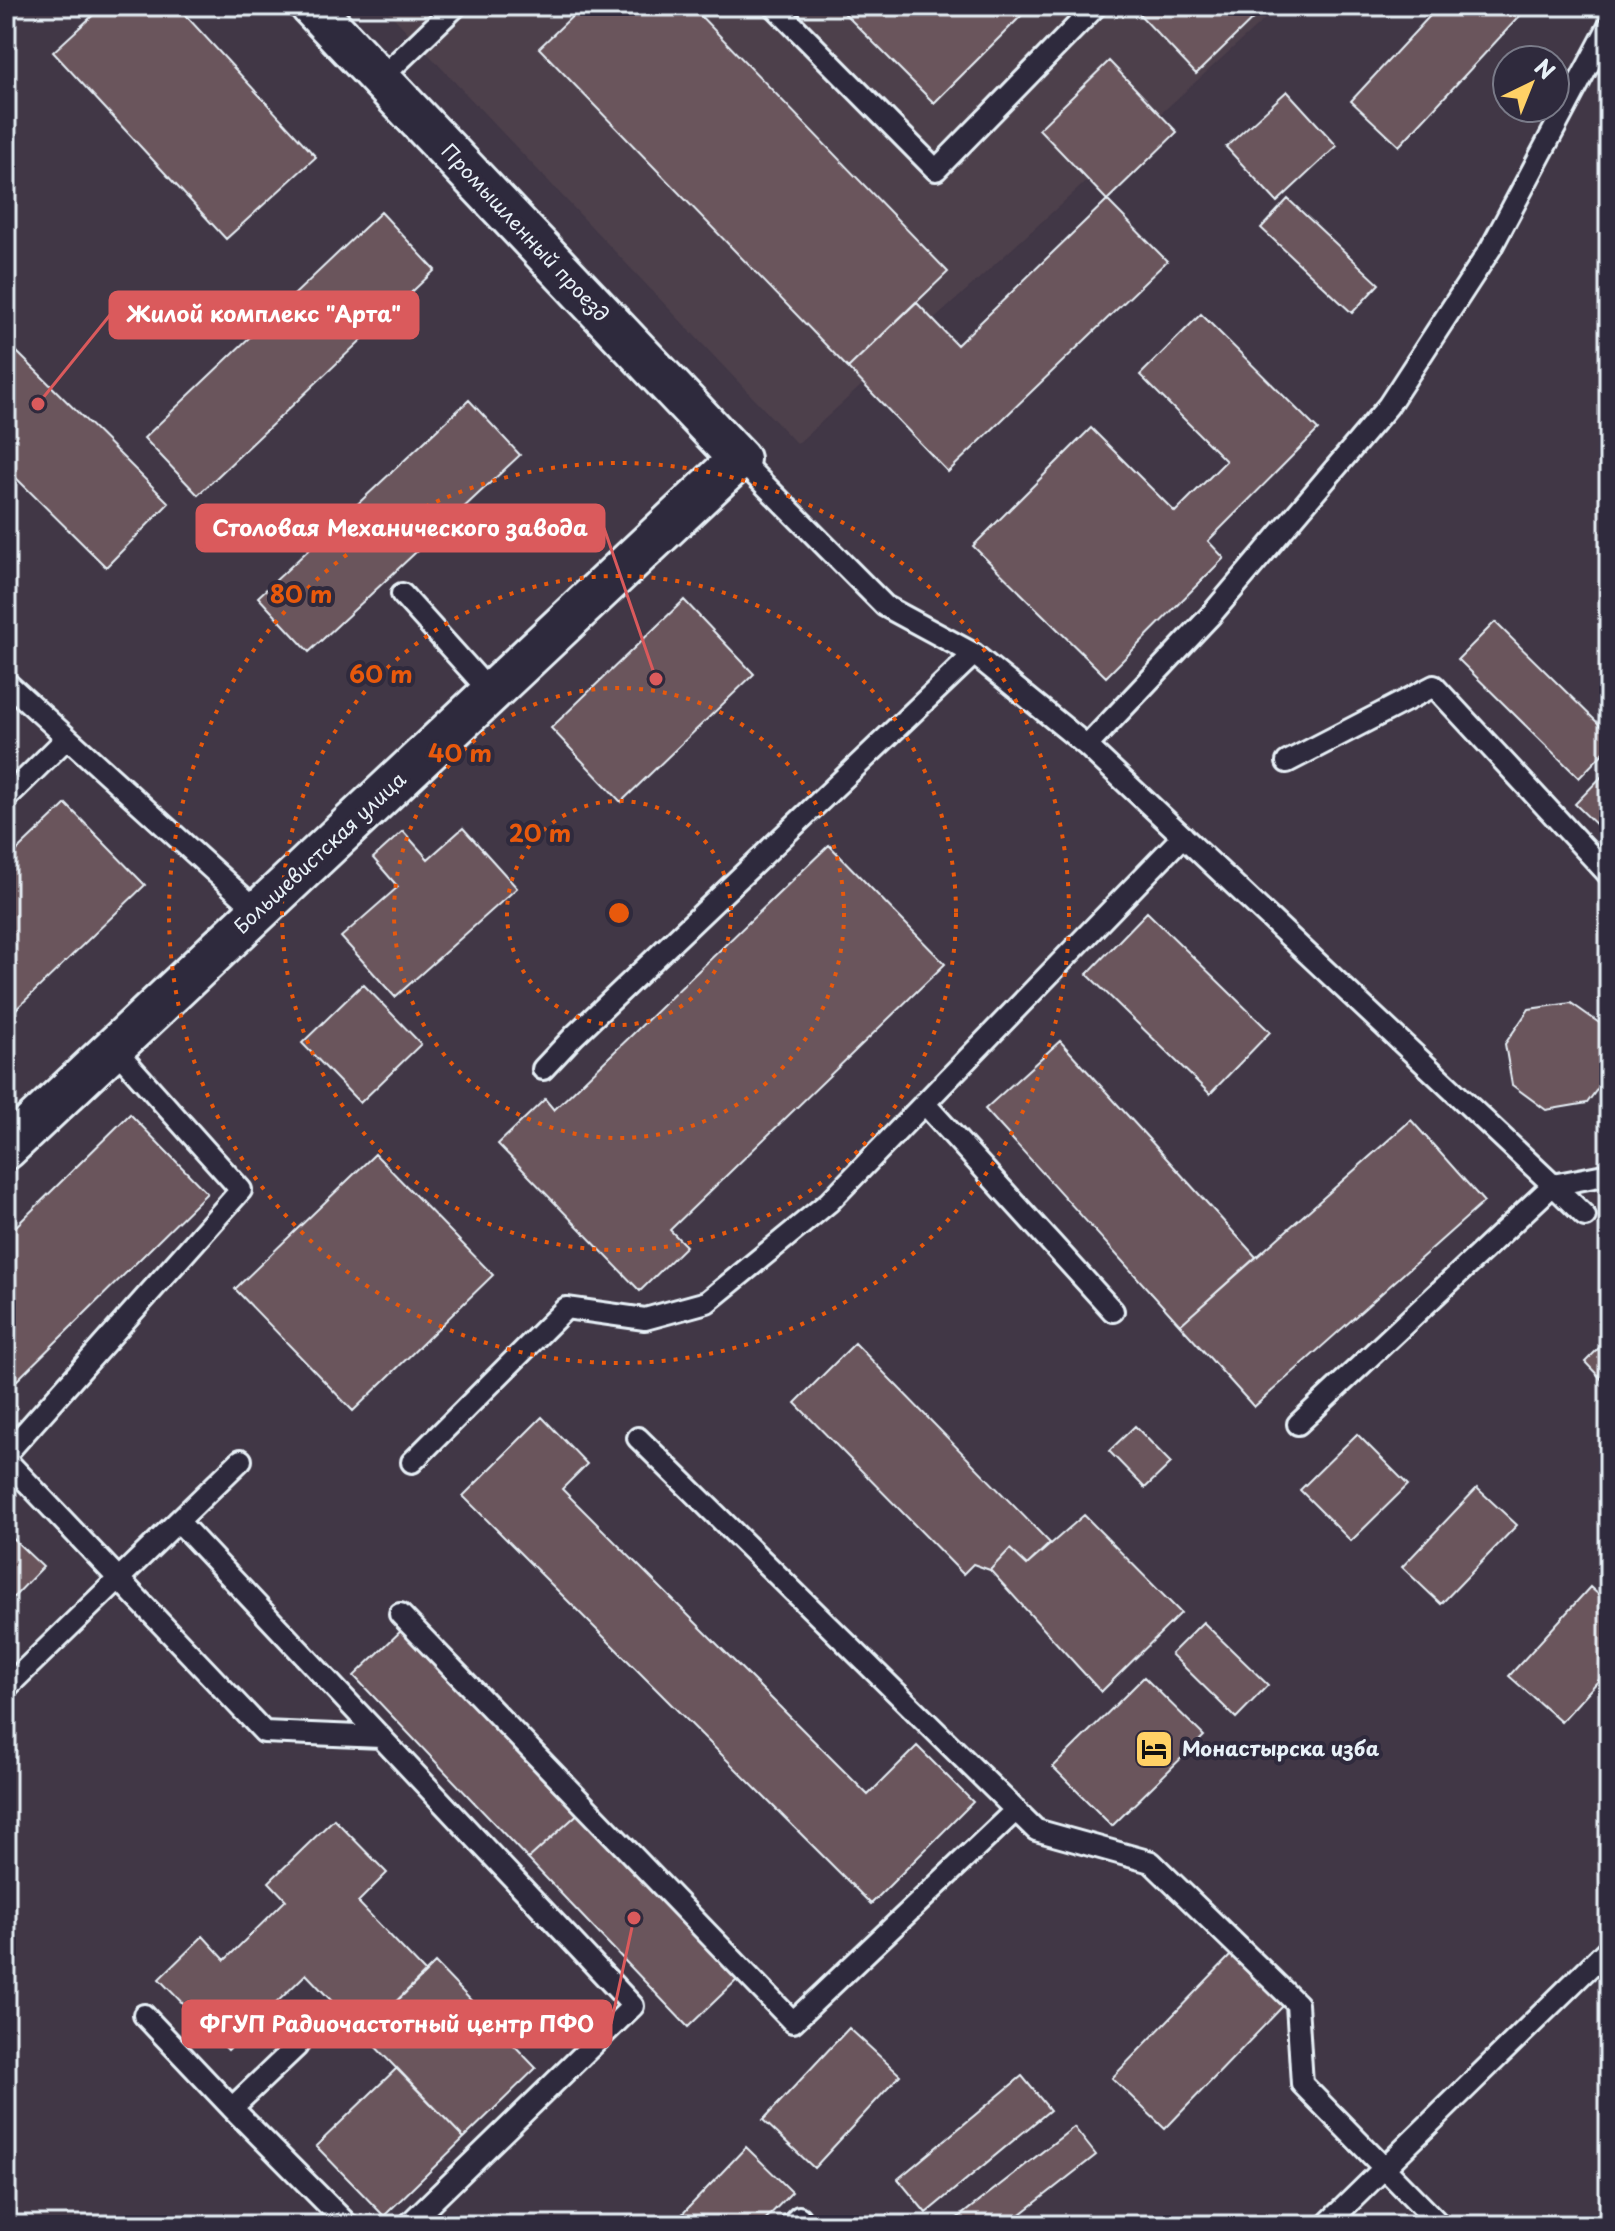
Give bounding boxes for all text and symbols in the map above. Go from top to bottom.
north arrow [1491,44,1571,124]
text: N [1528,50,1563,86]
street label: Промышленный проезд [435,137,616,328]
callout: Жилой комплекс "Арта" [110,292,418,338]
text: Жилой комплекс "Арта" [126,296,401,329]
callout: Столовая Механического завода [197,505,604,551]
text: Столовая Механического завода [212,510,588,543]
text: 80 m [270,575,332,611]
text: 60 m [349,655,413,691]
text: 40 m [428,734,492,770]
street label: Большевистская улица [227,764,412,940]
text: 20 m [509,814,571,850]
centre of rings [605,899,633,927]
hotel icon: Монастырска изба [1133,1728,1175,1770]
place label: Монастырска изба [1182,1733,1380,1763]
callout: ФГУП Радиочастотный центр ПФО [183,2001,611,2047]
text: ФГУП Радиочастотный центр ПФО [200,2006,594,2039]

